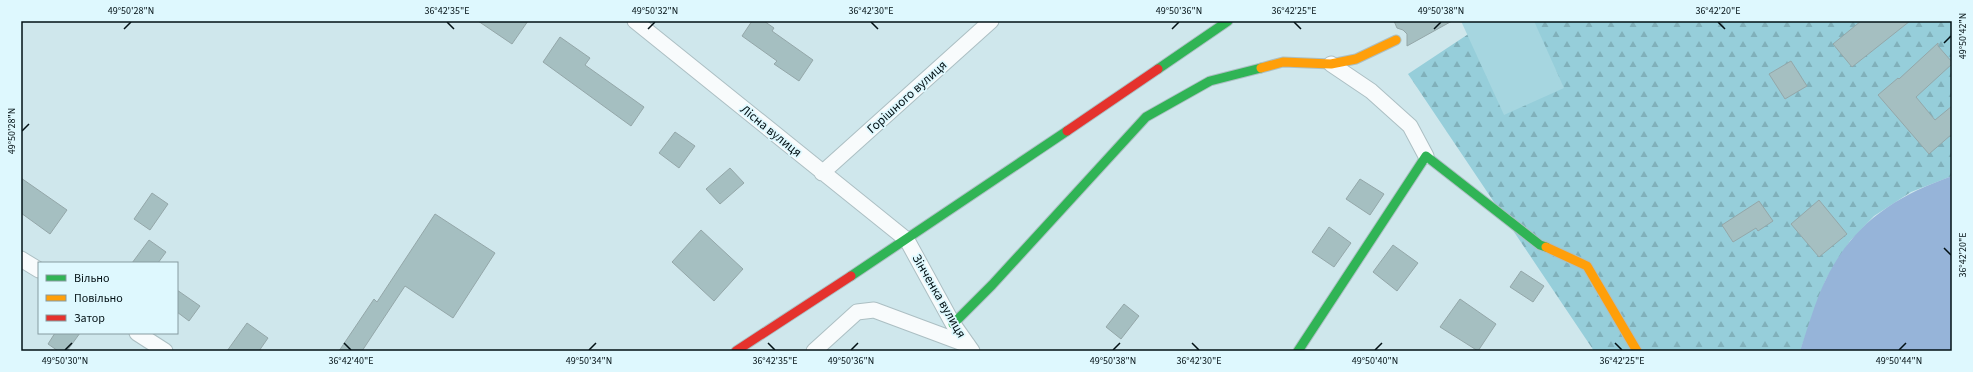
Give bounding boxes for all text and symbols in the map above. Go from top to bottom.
text: 49°50'28"N [108,4,154,18]
text: 36°42'35"E [424,4,470,18]
text: 49°50'32"N [632,4,678,18]
text: 36°42'30"E [848,4,894,18]
text: 49°50'36"N [1156,4,1202,18]
text: 36°42'25"E [1271,4,1317,18]
text: 49°50'38"N [1418,4,1464,18]
text: 36°42'20"E [1695,4,1741,18]
text: 49°50'42"N [1956,13,1970,59]
street label: Горішного вулиця [863,56,951,138]
street label: Лісна вулиця [736,101,806,161]
text: 49°50'28"N [5,108,19,154]
text: 36°42'20"E [1956,232,1970,278]
street label: Зінченка вулиця [908,251,970,341]
legend [38,262,178,334]
text: Вільно [74,270,110,287]
text: Повільно [74,290,123,307]
text: Затор [74,310,105,327]
text: 49°50'30"N [42,354,88,368]
text: 36°42'40"E [328,354,374,368]
text: 49°50'34"N [566,354,612,368]
text: 36°42'35"E [752,354,798,368]
text: 49°50'36"N [828,354,874,368]
text: 49°50'38"N [1090,354,1136,368]
text: 36°42'30"E [1176,354,1222,368]
text: 49°50'40"N [1352,354,1398,368]
text: 36°42'25"E [1599,354,1645,368]
text: 49°50'44"N [1876,354,1922,368]

